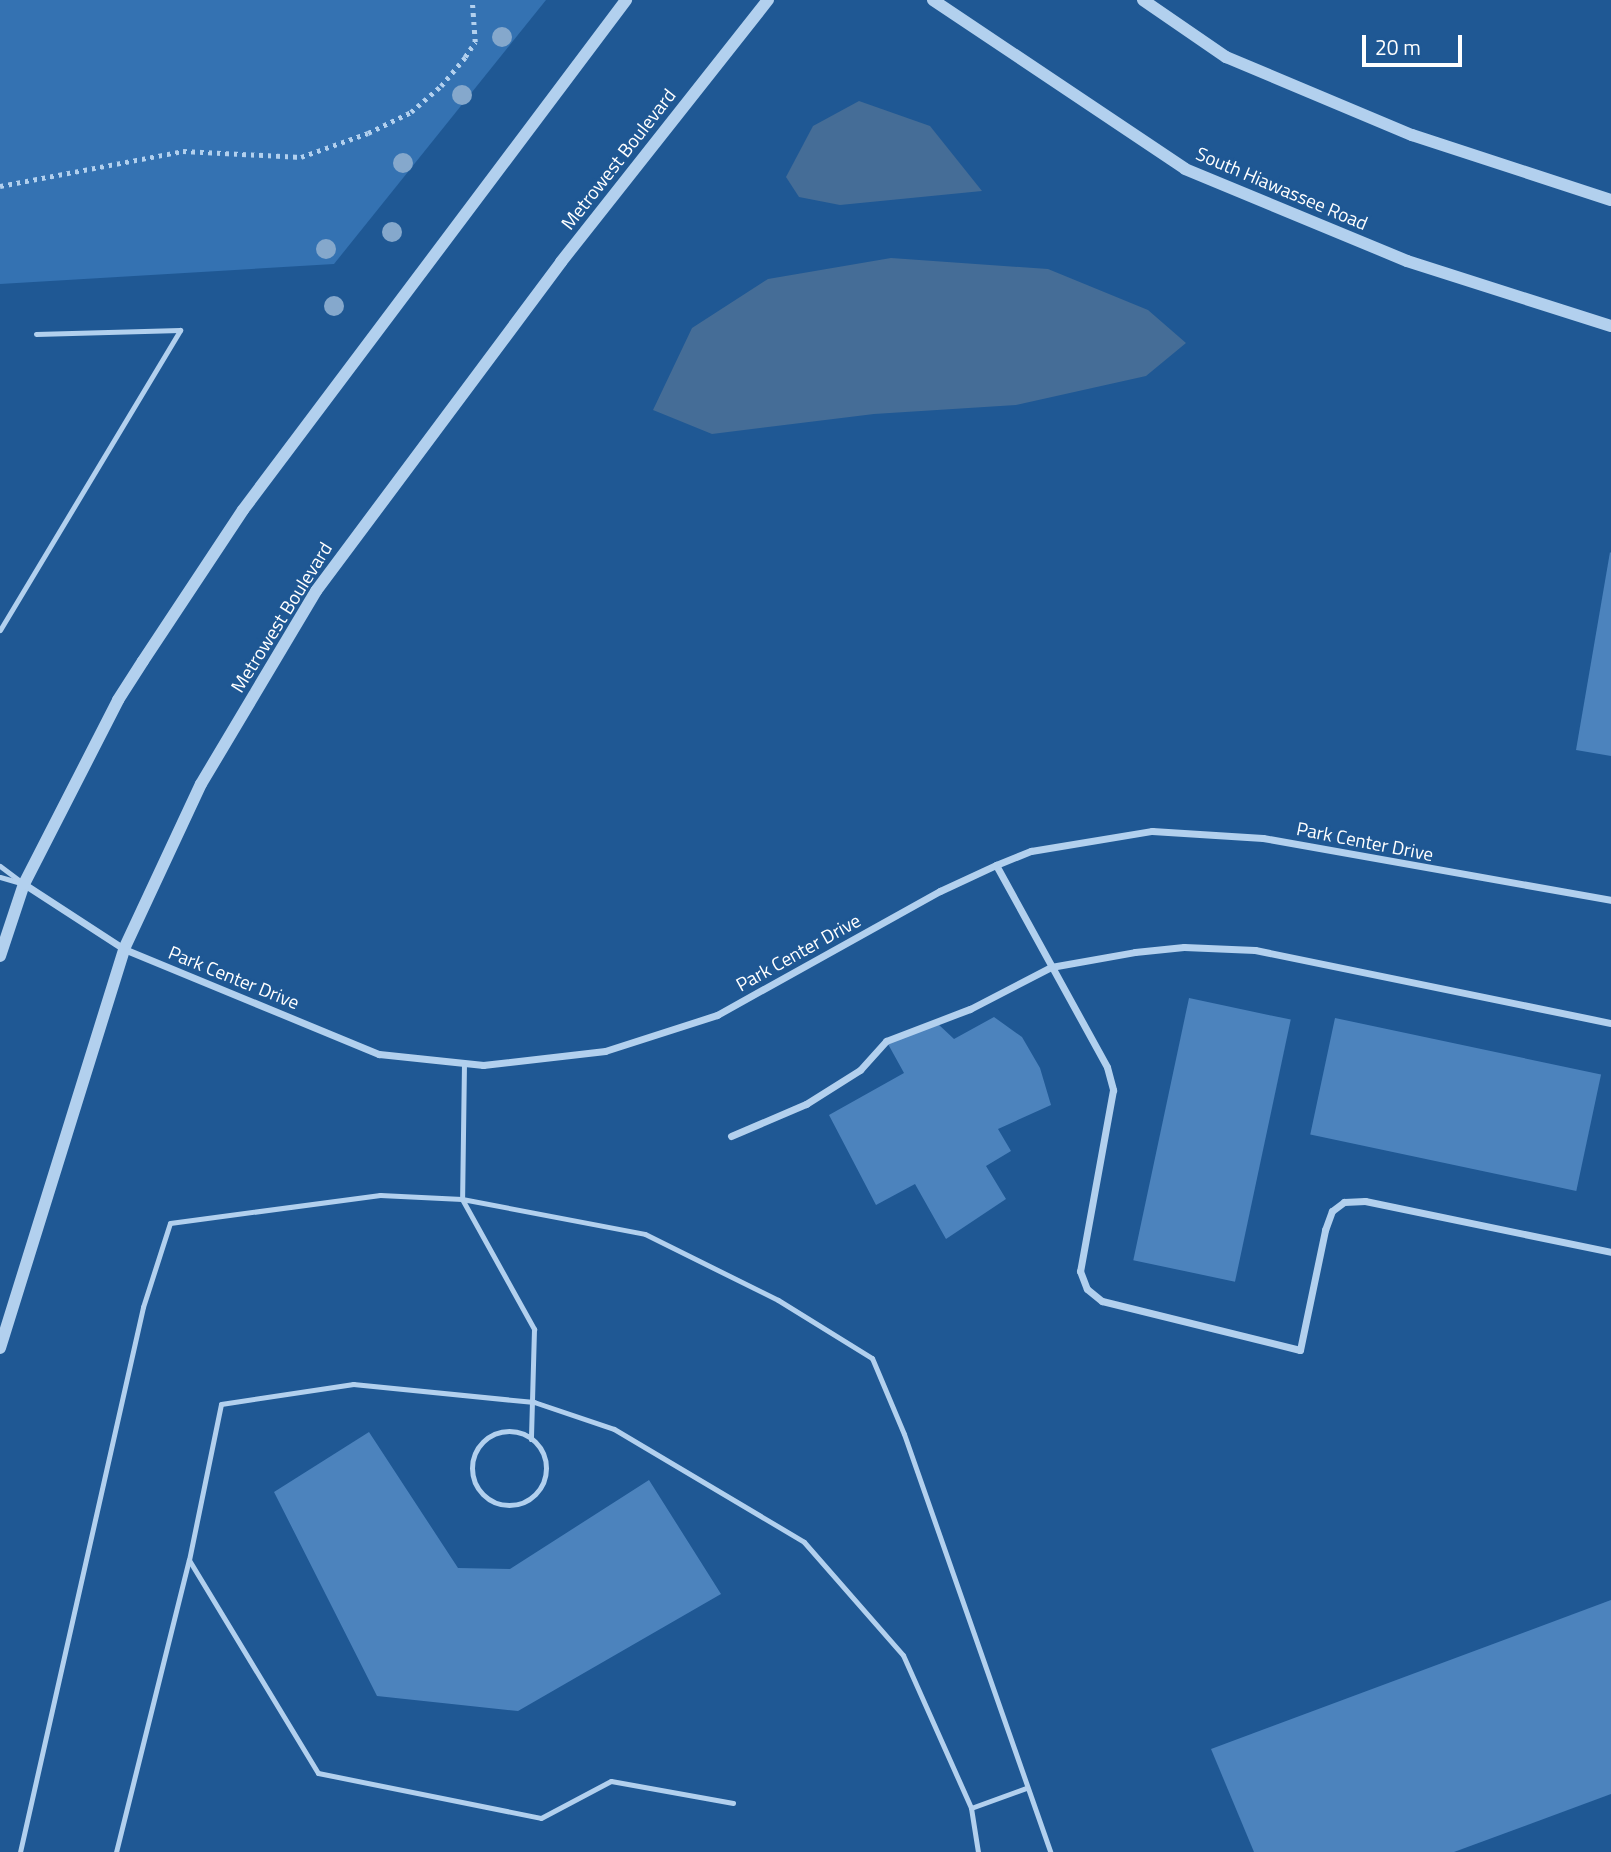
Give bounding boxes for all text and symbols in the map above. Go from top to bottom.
scale bar [1366,21,1466,65]
text: 20 m [1375,31,1421,63]
street label: Metrowest Boulevard [556,84,680,234]
street label: South Hiawassee Road [1193,142,1371,234]
street label: Metrowest Boulevard [226,538,336,696]
street label: Park Center Drive [1295,817,1435,865]
street label: Park Center Drive [732,908,864,996]
street label: Park Center Drive [165,940,303,1014]

